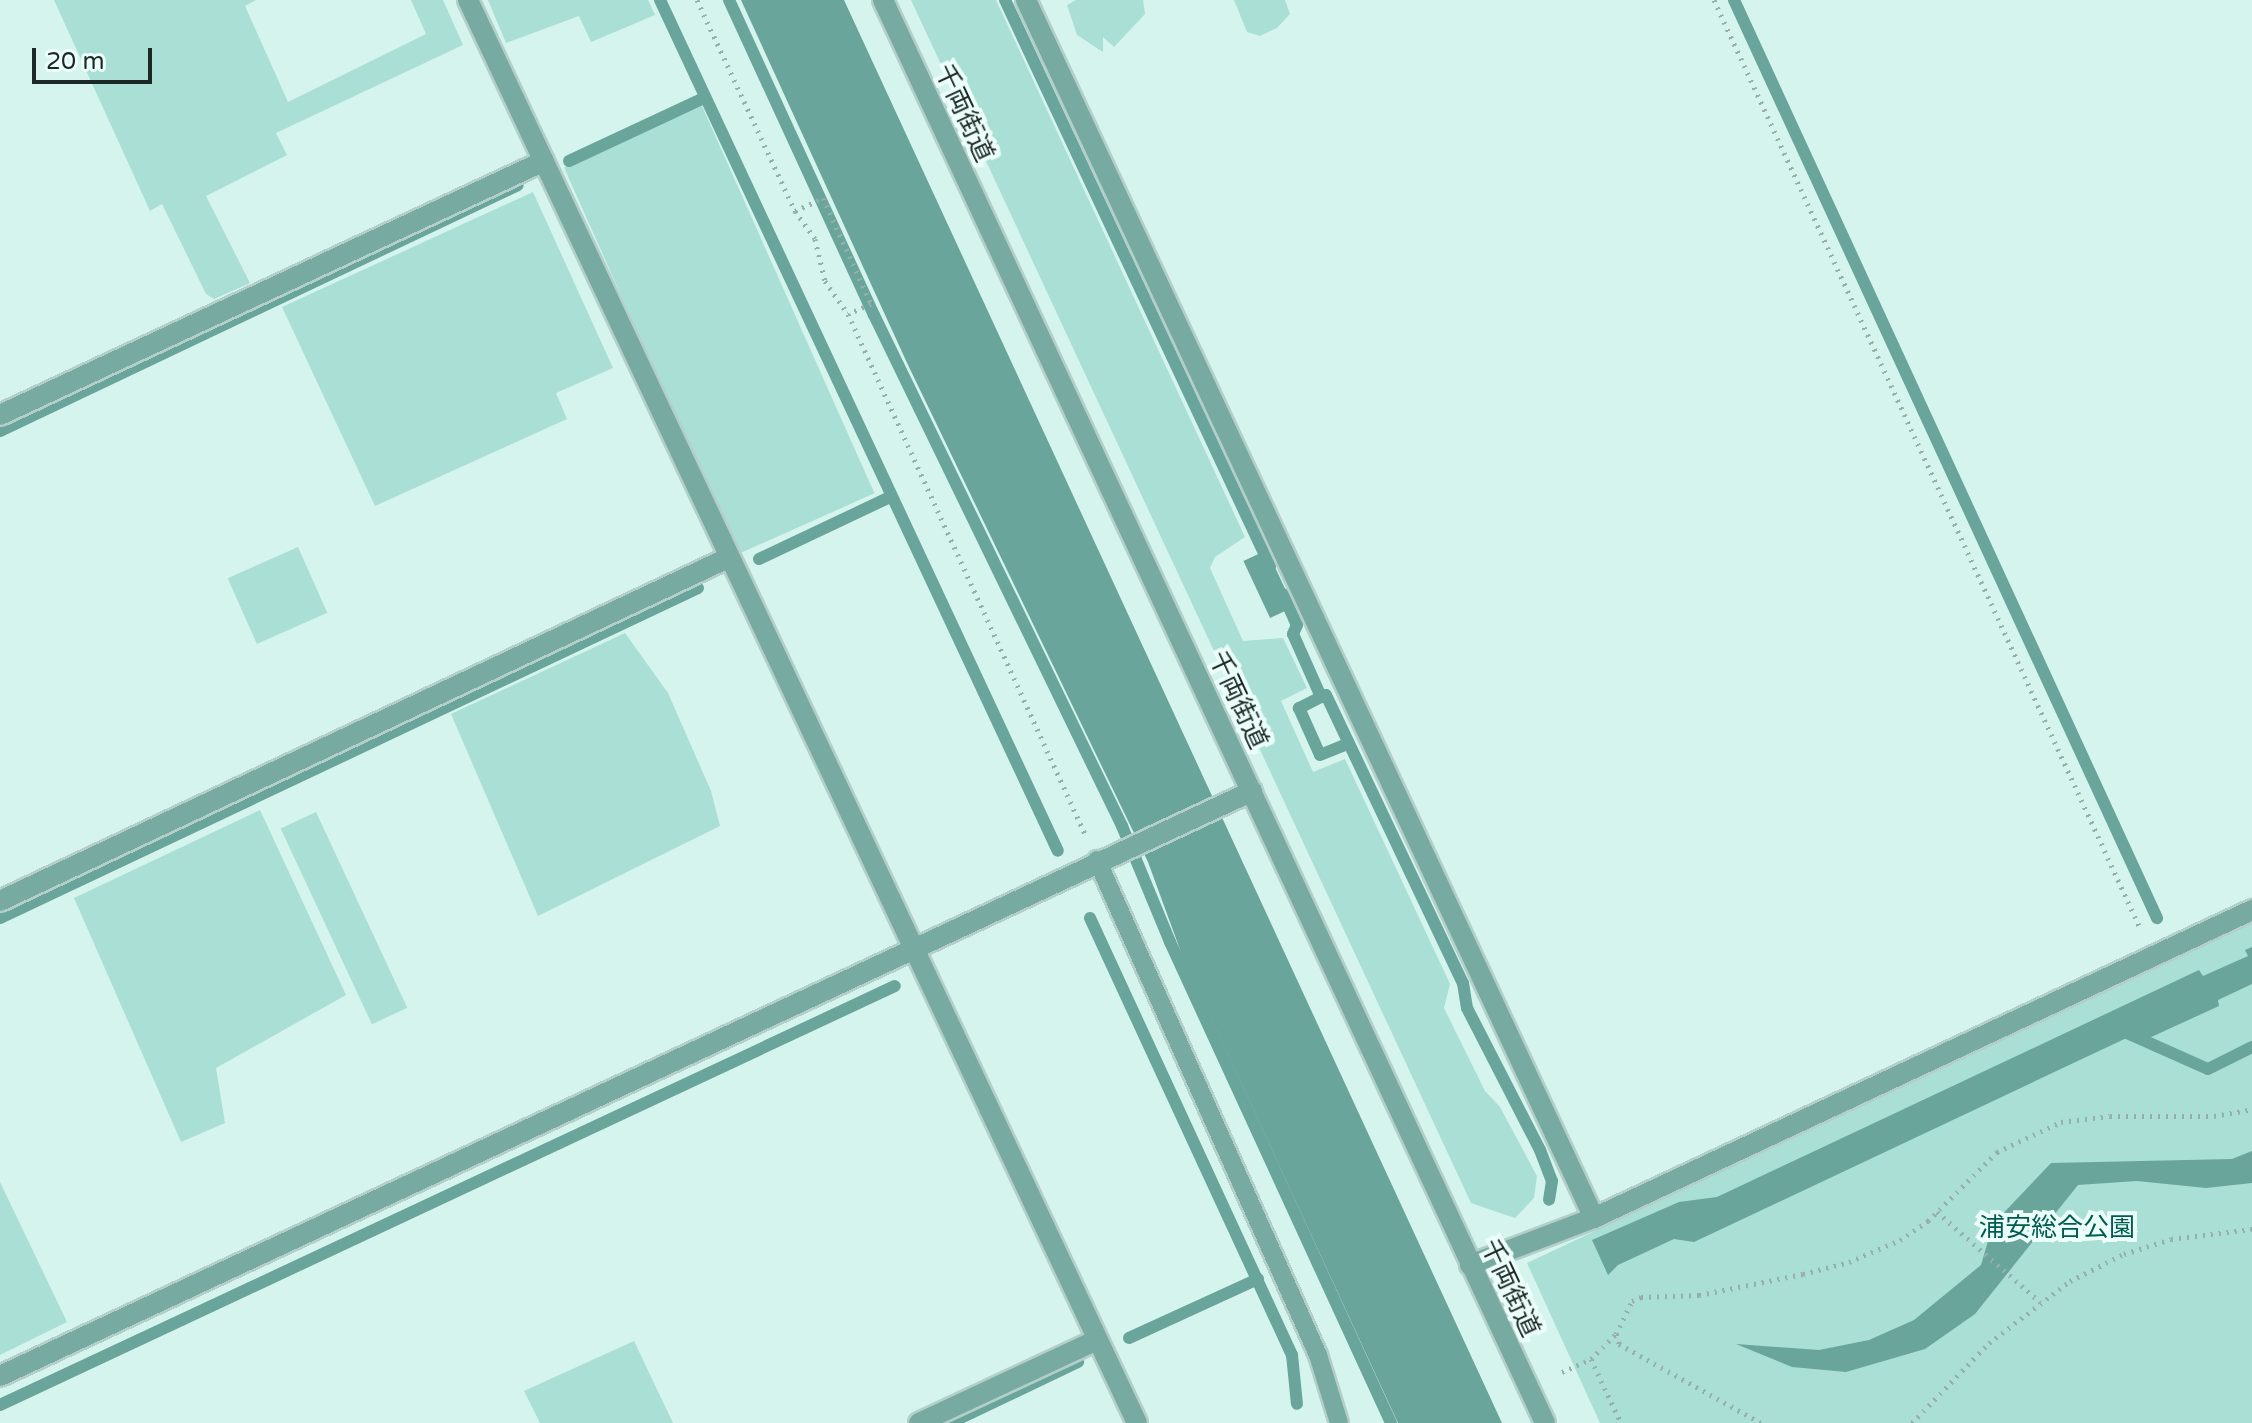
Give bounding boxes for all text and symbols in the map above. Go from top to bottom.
scale bar [36,32,156,82]
text: 20 m [46,47,104,76]
street label: 千両街道 [928,59,1000,167]
street label: 千両街道 [1202,646,1274,754]
park label: 浦安総合公園 [1979,1212,2135,1244]
street label: 千両街道 [1474,1234,1546,1342]

